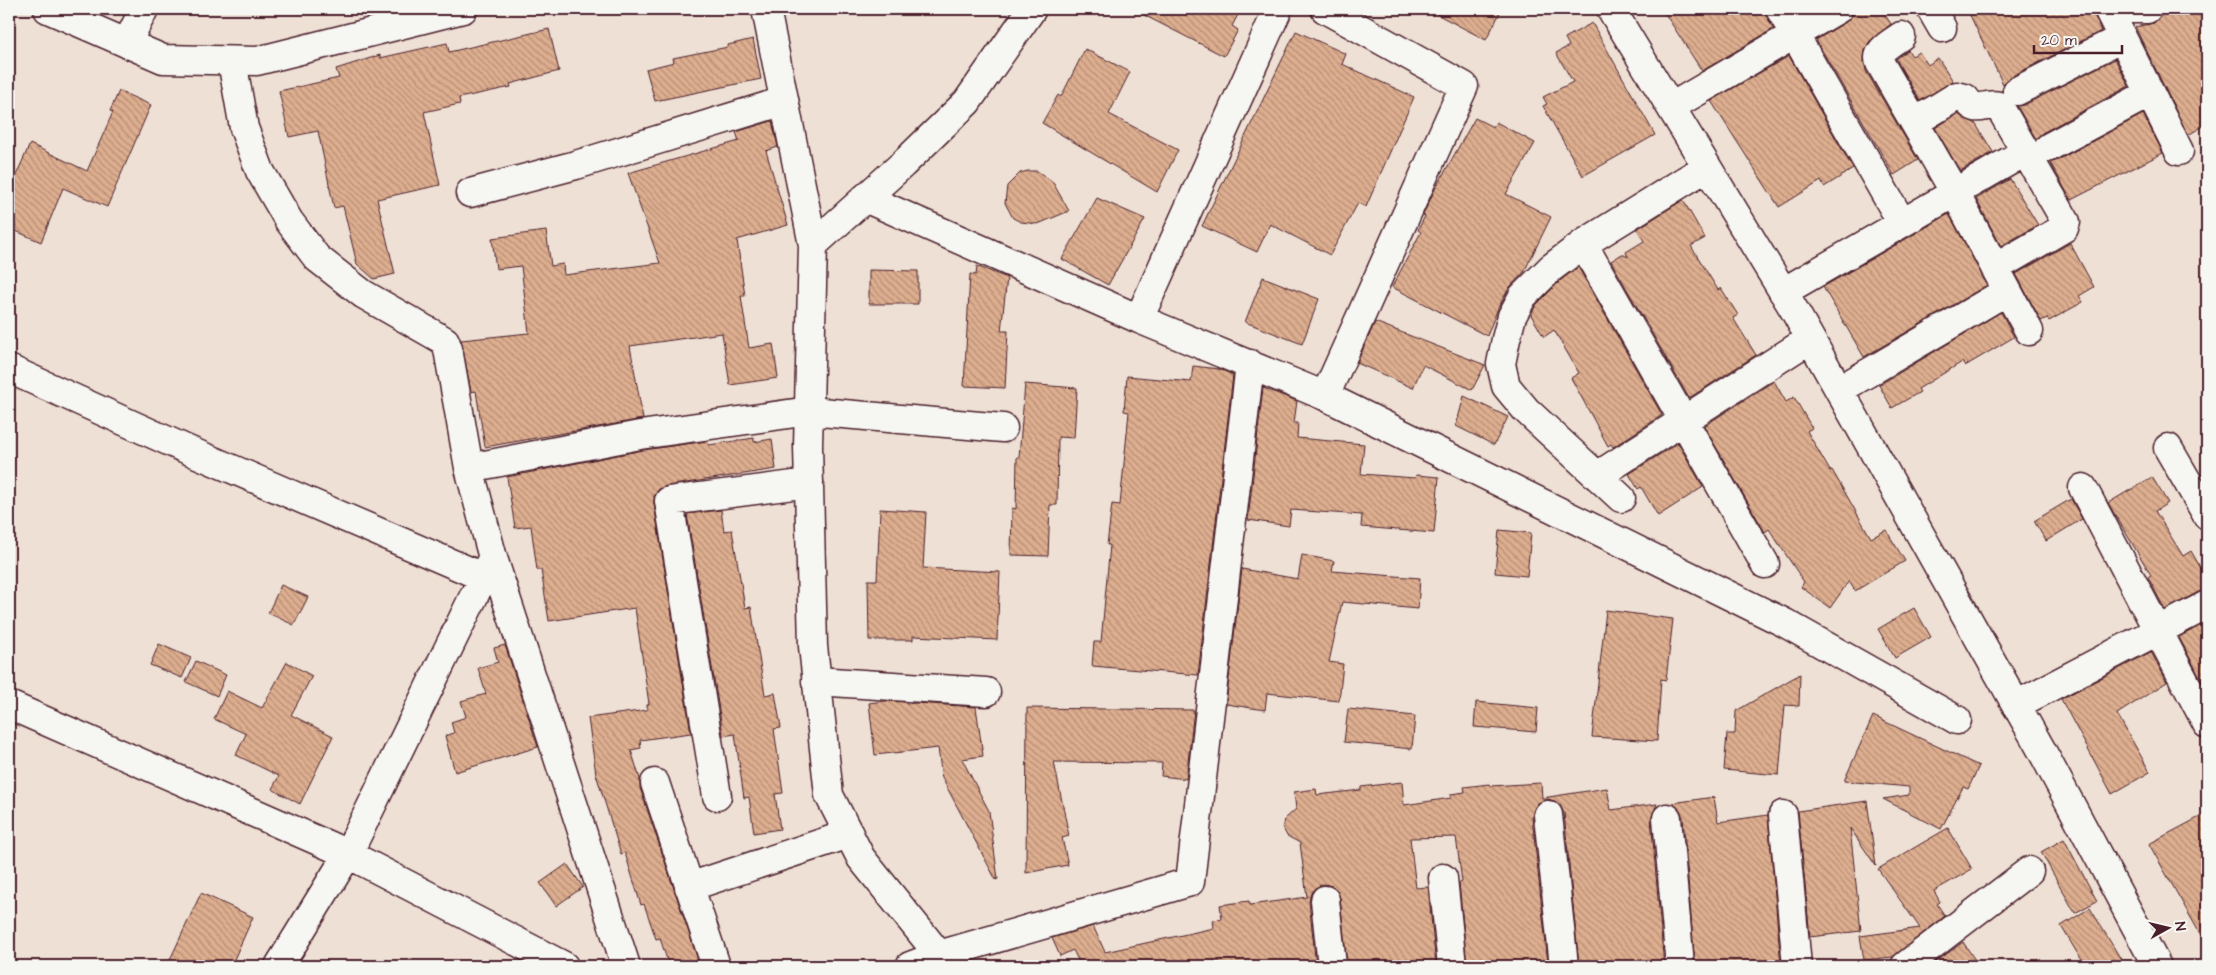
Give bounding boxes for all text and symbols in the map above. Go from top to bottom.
scale bar [2034,22,2121,54]
text: 20 m [2041,30,2077,51]
north arrow [2144,902,2194,952]
text: N [2169,921,2190,932]

